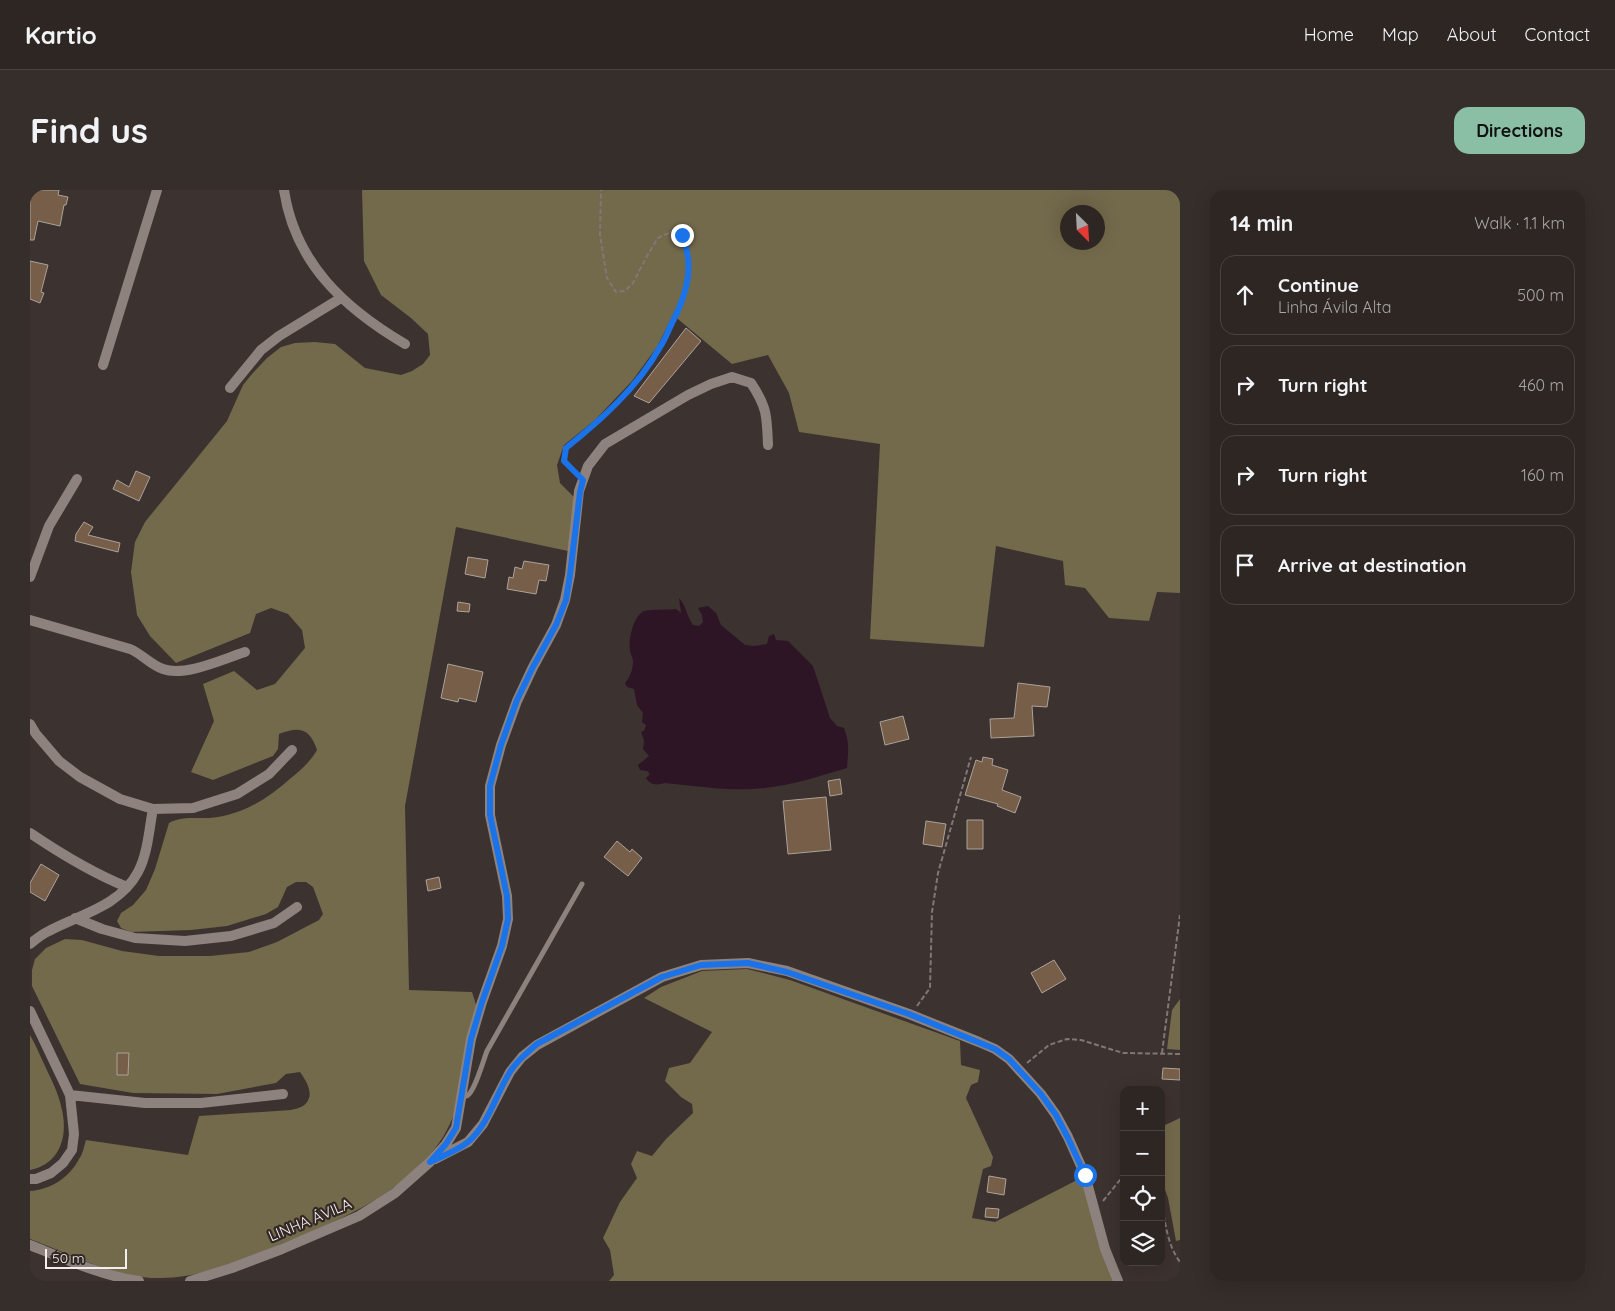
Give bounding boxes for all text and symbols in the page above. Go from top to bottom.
text: Kartio [25,20,97,50]
text: Home [1304,23,1354,46]
text: Map [1382,23,1419,46]
text: About [1447,23,1497,46]
text: Contact [1525,23,1590,46]
button: Directions [1454,107,1585,154]
text: Find us [30,108,148,152]
north arrow [1060,205,1105,250]
text: 14 min [1230,210,1293,236]
text: Walk · 1.1 km [1474,213,1565,233]
route end [671,224,694,247]
text: Continue [1278,273,1359,297]
icon: ahead [1231,281,1259,309]
text: 500 m [1517,285,1564,305]
text: Linha Ávila Alta [1278,297,1391,317]
icon: right [1231,371,1259,399]
text: Turn right [1278,373,1367,397]
text: 460 m [1518,375,1564,395]
icon: right [1231,461,1259,489]
text: Turn right [1278,463,1367,487]
text: 160 m [1521,465,1564,485]
icon: arrive [1231,551,1259,579]
text: Arrive at destination [1278,553,1467,577]
map controls [1120,1086,1165,1266]
button: + [1120,1086,1165,1131]
button: − [1120,1131,1165,1176]
route start [1074,1164,1097,1187]
button: locate [1120,1176,1165,1221]
street label: LINHA ÁVILA [265,1193,354,1246]
button: layers [1120,1221,1165,1266]
scale bar [45,1246,128,1269]
text: 50 m [52,1249,85,1267]

